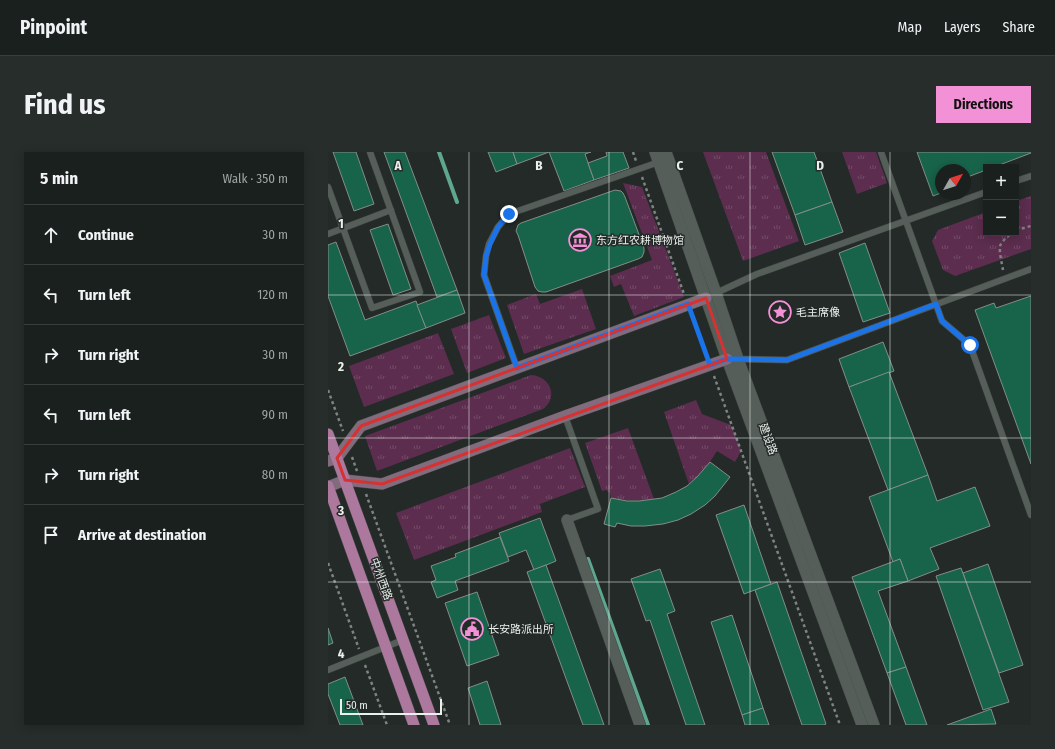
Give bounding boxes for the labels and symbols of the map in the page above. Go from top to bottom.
text: A [393,158,402,173]
text: B [535,158,543,173]
text: C [677,158,684,173]
text: D [816,158,824,173]
north arrow [935,164,971,200]
route end [500,205,518,223]
text: 1 [338,216,344,231]
museum icon: 东方红农耕博物馆 [567,227,593,253]
place label: 东方红农耕博物馆 [596,234,684,247]
place icon: 毛主席像 [767,299,793,325]
place label: 毛主席像 [796,306,840,319]
route start [961,336,979,354]
text: 2 [337,359,344,374]
street label: 建设路 [756,421,780,457]
text: 3 [337,503,344,518]
street label: 中州西路 [367,556,395,602]
public building icon: 长安路派出所 [459,616,485,642]
place label: 长安路派出所 [488,623,554,636]
text: 4 [338,646,345,661]
scale bar [340,697,442,716]

